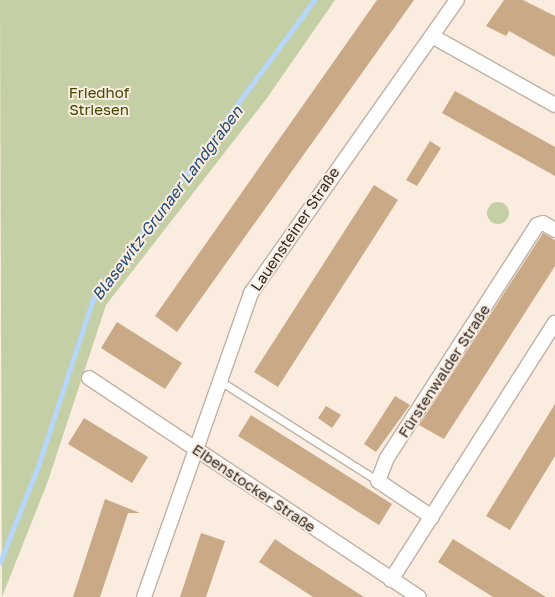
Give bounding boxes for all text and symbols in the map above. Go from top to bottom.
park label: Friedhof Striesen [69,83,129,118]
water label: Blasewitz‐Grunaer Landgraben [88,102,246,304]
street label: Lauensteiner Straße [247,164,343,294]
street label: Fürstenwalder Straße [394,301,494,441]
street label: Eibenstocker Straße [189,440,319,536]

